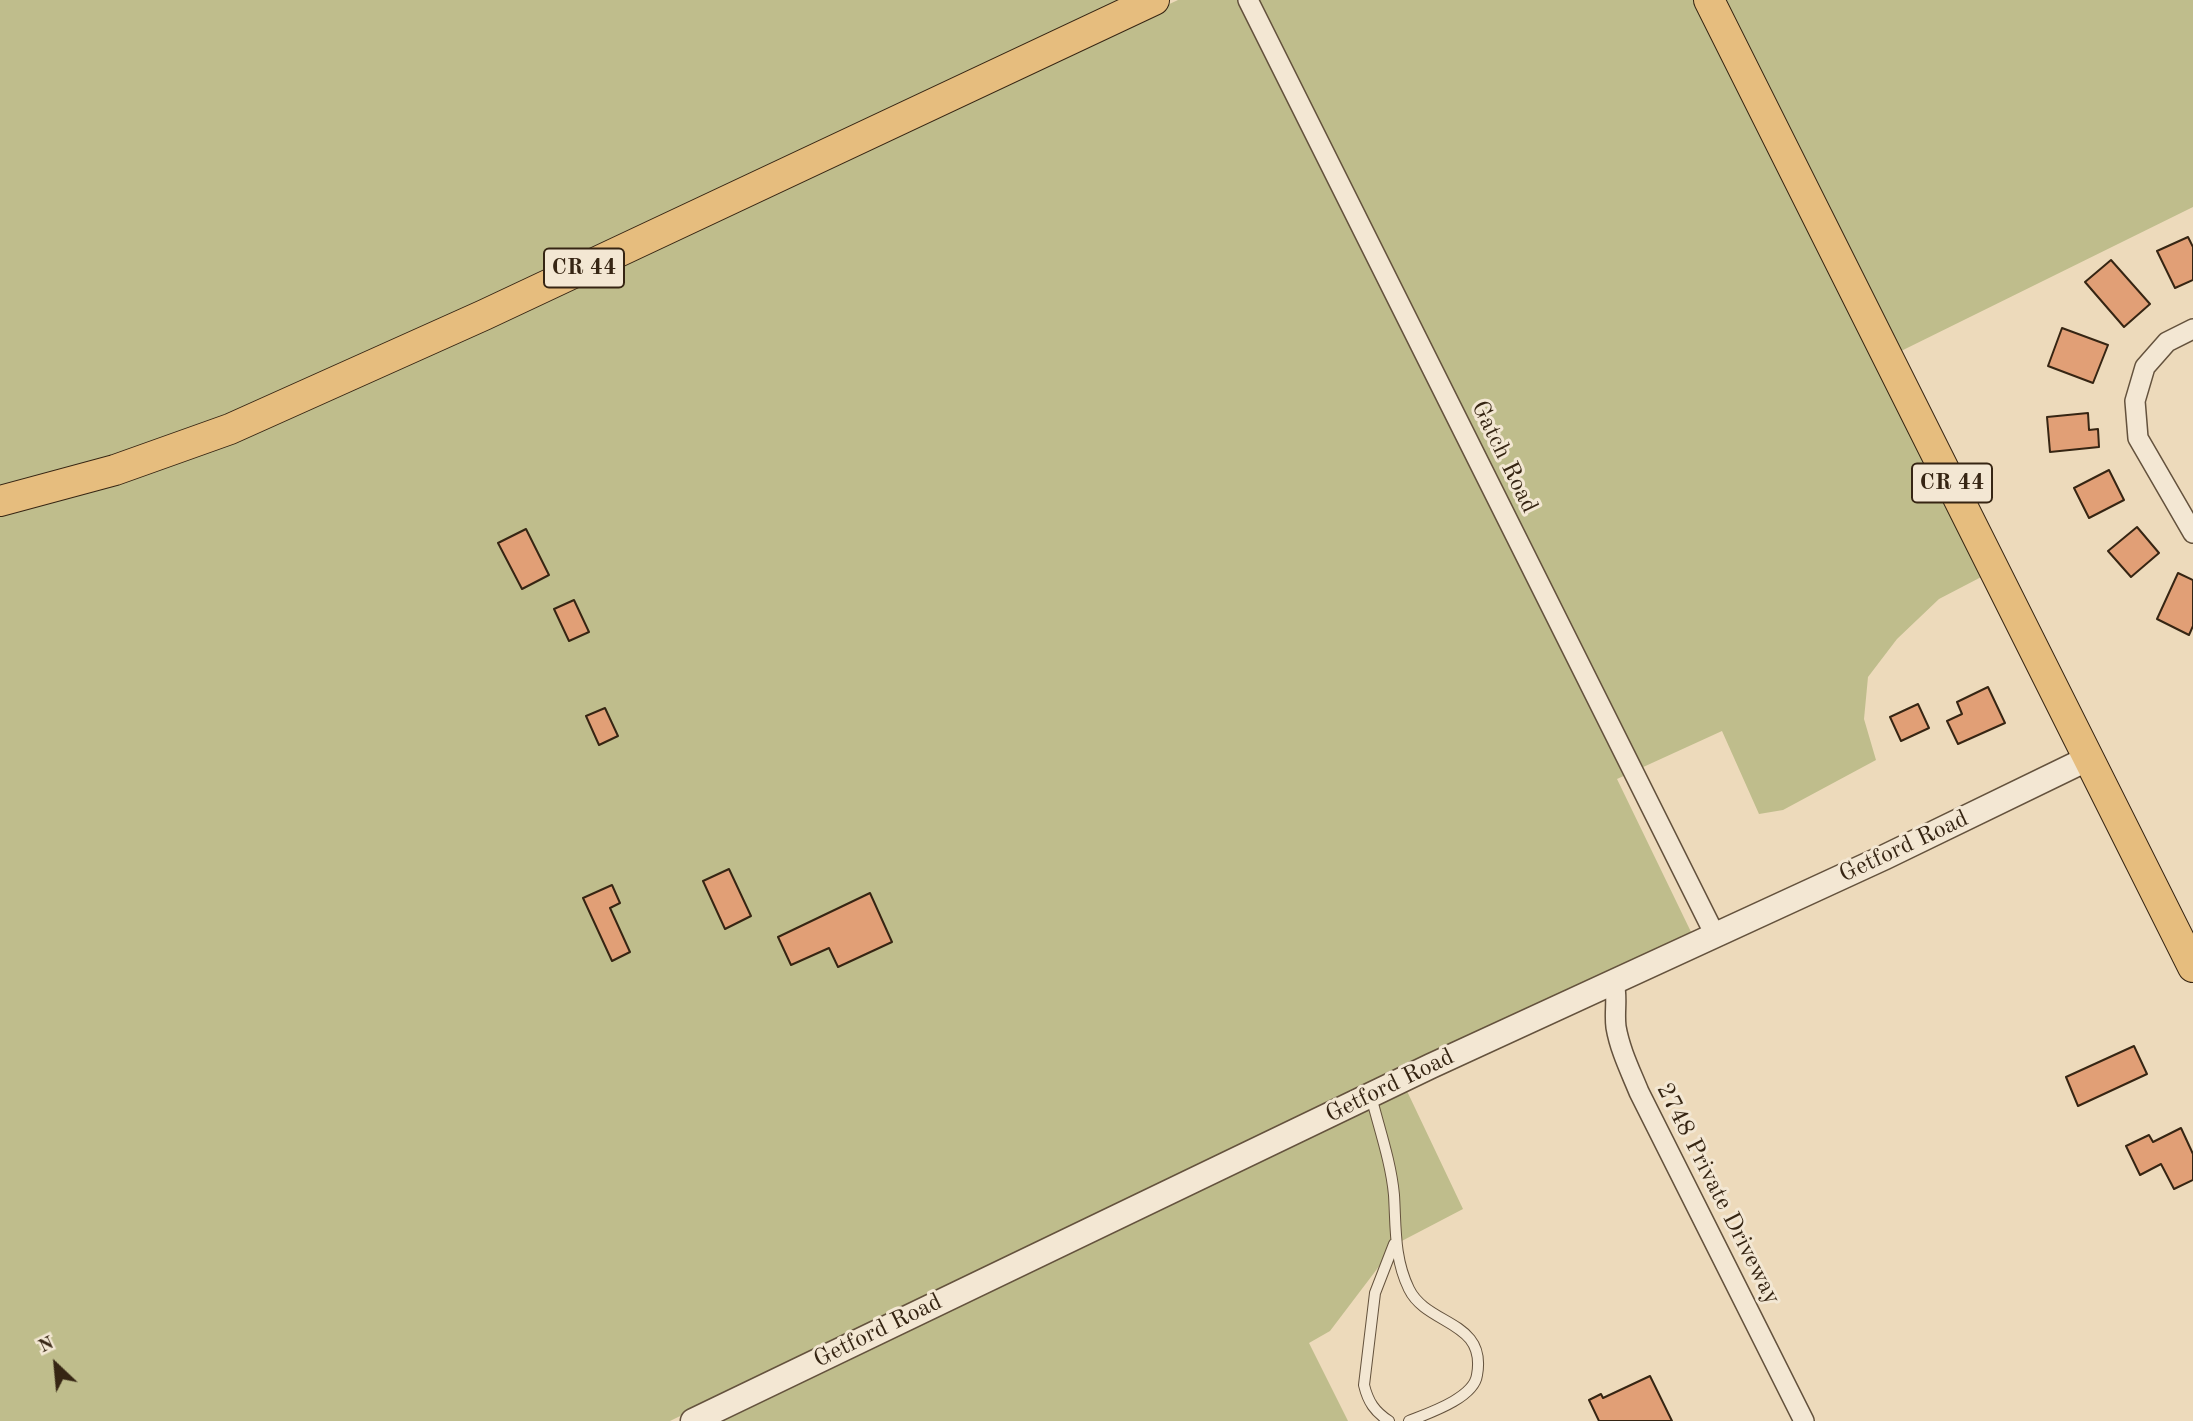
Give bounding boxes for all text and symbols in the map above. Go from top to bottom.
road number: CR 44 [544,248,624,288]
street label: Gatch Road [1464,396,1544,518]
road number: CR 44 [1912,463,1992,503]
street label: Getford Road [1835,805,1973,889]
street label: Getford Road [1321,1043,1459,1129]
street label: 2748 Private Driveway [1650,1078,1786,1310]
street label: Getford Road [809,1288,947,1374]
north arrow [21,1330,91,1400]
text: N [36,1334,57,1357]

